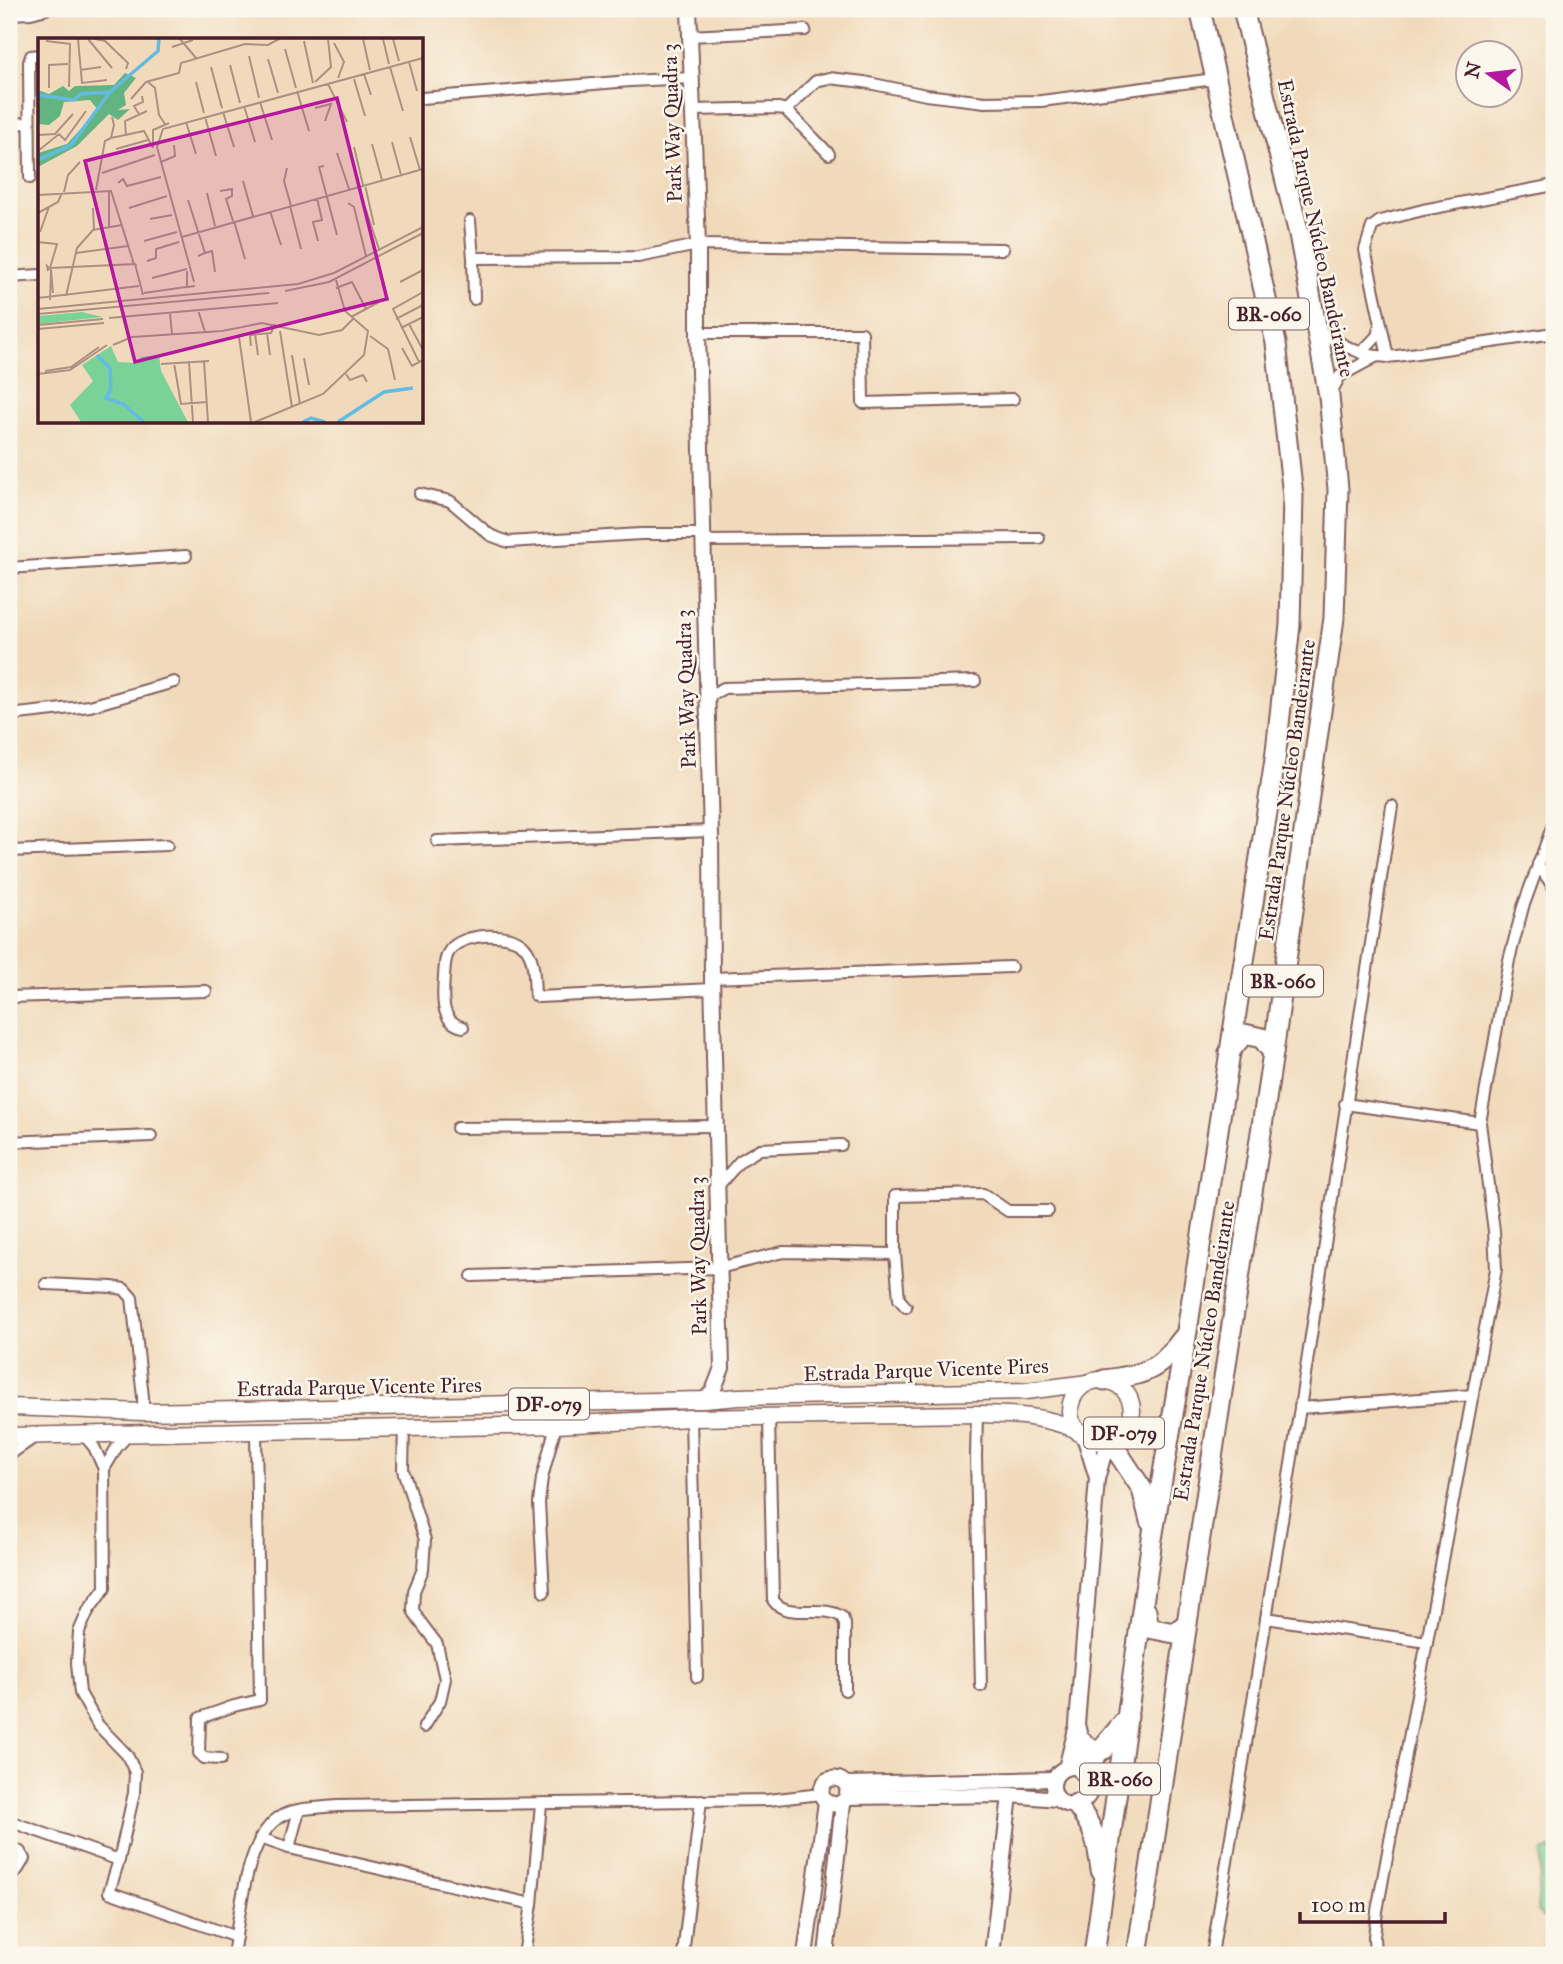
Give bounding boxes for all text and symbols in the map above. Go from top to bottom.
inset map [38,38,424,424]
north arrow [1454,38,1524,108]
street label: Park Way Quadra 3 [656,43,688,203]
text: N [1460,59,1486,81]
street label: Estrada Parque Núcleo Bandeirante [1272,77,1360,380]
road number: BR-060 [1229,298,1309,330]
street label: Park Way Quadra 3 [670,609,702,769]
street label: Estrada Parque Núcleo Bandeirante [1253,637,1321,942]
road number: BR-060 [1243,965,1323,996]
street label: Park Way Quadra 3 [684,1176,712,1336]
street label: Estrada Parque Núcleo Bandeirante [1167,1199,1241,1503]
street label: Estrada Parque Vicente Pires [803,1353,1049,1387]
street label: Estrada Parque Vicente Pires [236,1372,482,1402]
road number: DF-079 [509,1388,589,1420]
road number: DF-079 [1084,1418,1164,1448]
road number: BR-060 [1080,1764,1160,1794]
scale bar [1300,1880,1446,1924]
text: 100 m [1311,1892,1366,1918]

